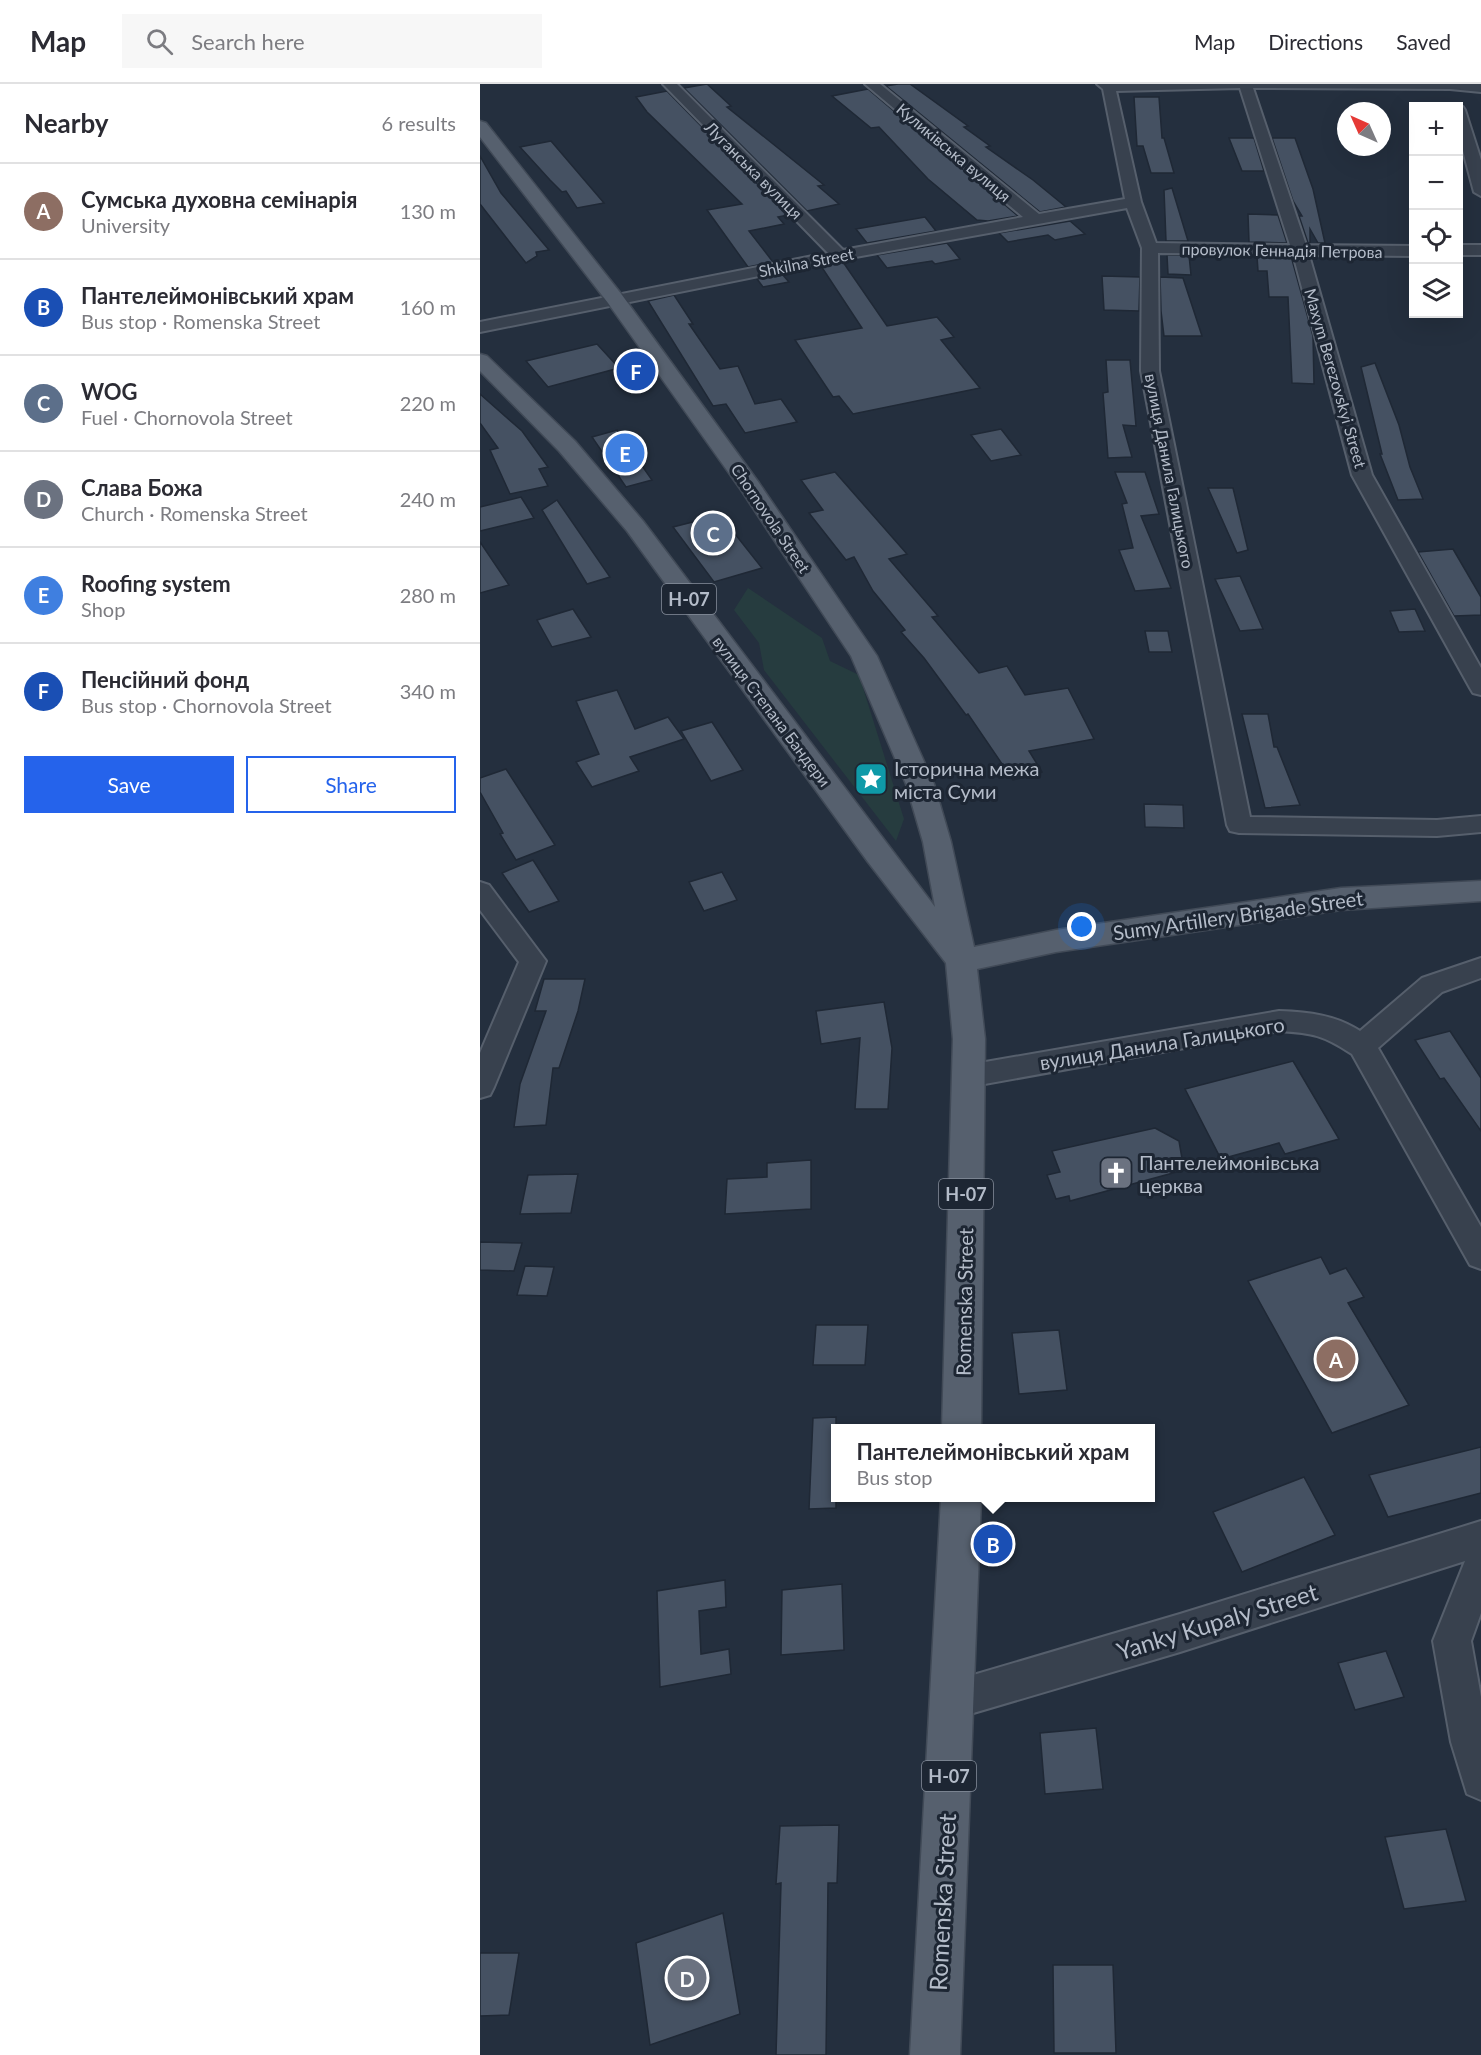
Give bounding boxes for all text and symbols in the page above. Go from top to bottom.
search box [122,14,542,68]
text: Map [30,24,86,58]
icon: search [143,25,176,58]
text: Search here [191,28,305,55]
text: Map [1194,29,1235,54]
text: Directions [1268,29,1363,54]
text: Saved [1396,29,1451,54]
street label: Куликівська вулиця [893,99,1015,205]
north arrow [1337,102,1391,156]
map controls [1409,102,1463,318]
button: + [1409,102,1463,156]
text: Nearby [24,107,109,139]
text: 6 results [381,111,456,135]
street label: Луганська вулиця [701,117,807,223]
button: − [1409,156,1463,210]
text: Сумська духовна семінарія [81,186,357,213]
text: A [37,199,50,223]
text: 130 m [400,199,456,223]
button: locate [1409,210,1463,264]
text: University [81,213,170,237]
street label: провулок Геннадія Петрова [1181,239,1383,261]
street label: Shkilna Street [757,243,855,281]
button: layers [1409,264,1463,318]
text: Пантелеймонівський храм [81,282,354,309]
street label: Maxym Berezovskyi Street [1301,286,1371,470]
text: B [37,295,50,319]
text: 160 m [400,295,456,319]
text: Bus stop · Romenska Street [81,309,320,333]
pin: F [616,348,656,394]
street label: вулиця Данила Галицького [1142,372,1198,570]
text: WOG [81,378,138,405]
text: C [37,391,50,415]
text: 220 m [400,391,456,415]
text: Fuel · Chornovola Street [81,405,293,429]
pin: E [606,430,644,476]
street label: Chornovola Street [728,460,815,576]
text: Слава Божа [81,474,203,501]
text: D [36,487,51,511]
text: 240 m [400,487,456,511]
text: Church · Romenska Street [81,501,308,525]
pin: C [694,510,732,556]
text: Roofing system [81,570,231,597]
text: E [38,583,49,607]
text: 280 m [400,583,456,607]
road number: Н-07 [662,584,716,614]
text: Shop [81,597,125,621]
street label: вулиця Степана Бандери [709,632,835,790]
text: Пенсійний фонд [81,666,249,693]
text: F [38,679,49,703]
text: 340 m [400,679,456,703]
text: Bus stop · Chornovola Street [81,693,332,717]
button: Save [24,756,234,813]
button: Share [246,756,456,813]
place label: Історична межа міста Суми [894,756,1040,803]
place icon: Історична межа міста Суми [853,761,889,797]
street label: Sumy Artillery Brigade Street [1111,886,1365,944]
your location [1067,912,1096,941]
street label: вулиця Данила Галицького [1038,1012,1286,1074]
place label: Пантелеймонівська церква [1139,1150,1320,1197]
church icon: Пантелеймонівська церква [1098,1155,1134,1191]
road number: Н-07 [939,1179,993,1209]
street label: Romenska Street [951,1228,977,1376]
pin: A [1316,1336,1356,1382]
popup [831,1424,1155,1502]
text: Пантелеймонівський храм [857,1438,1129,1465]
text: Bus stop [857,1465,933,1489]
pin: B [974,1522,1012,1566]
street label: Yanky Kupaly Street [1113,1577,1321,1665]
road number: Н-07 [922,1761,976,1791]
street label: Romenska Street [923,1812,961,1991]
pin: D [668,1956,706,2000]

